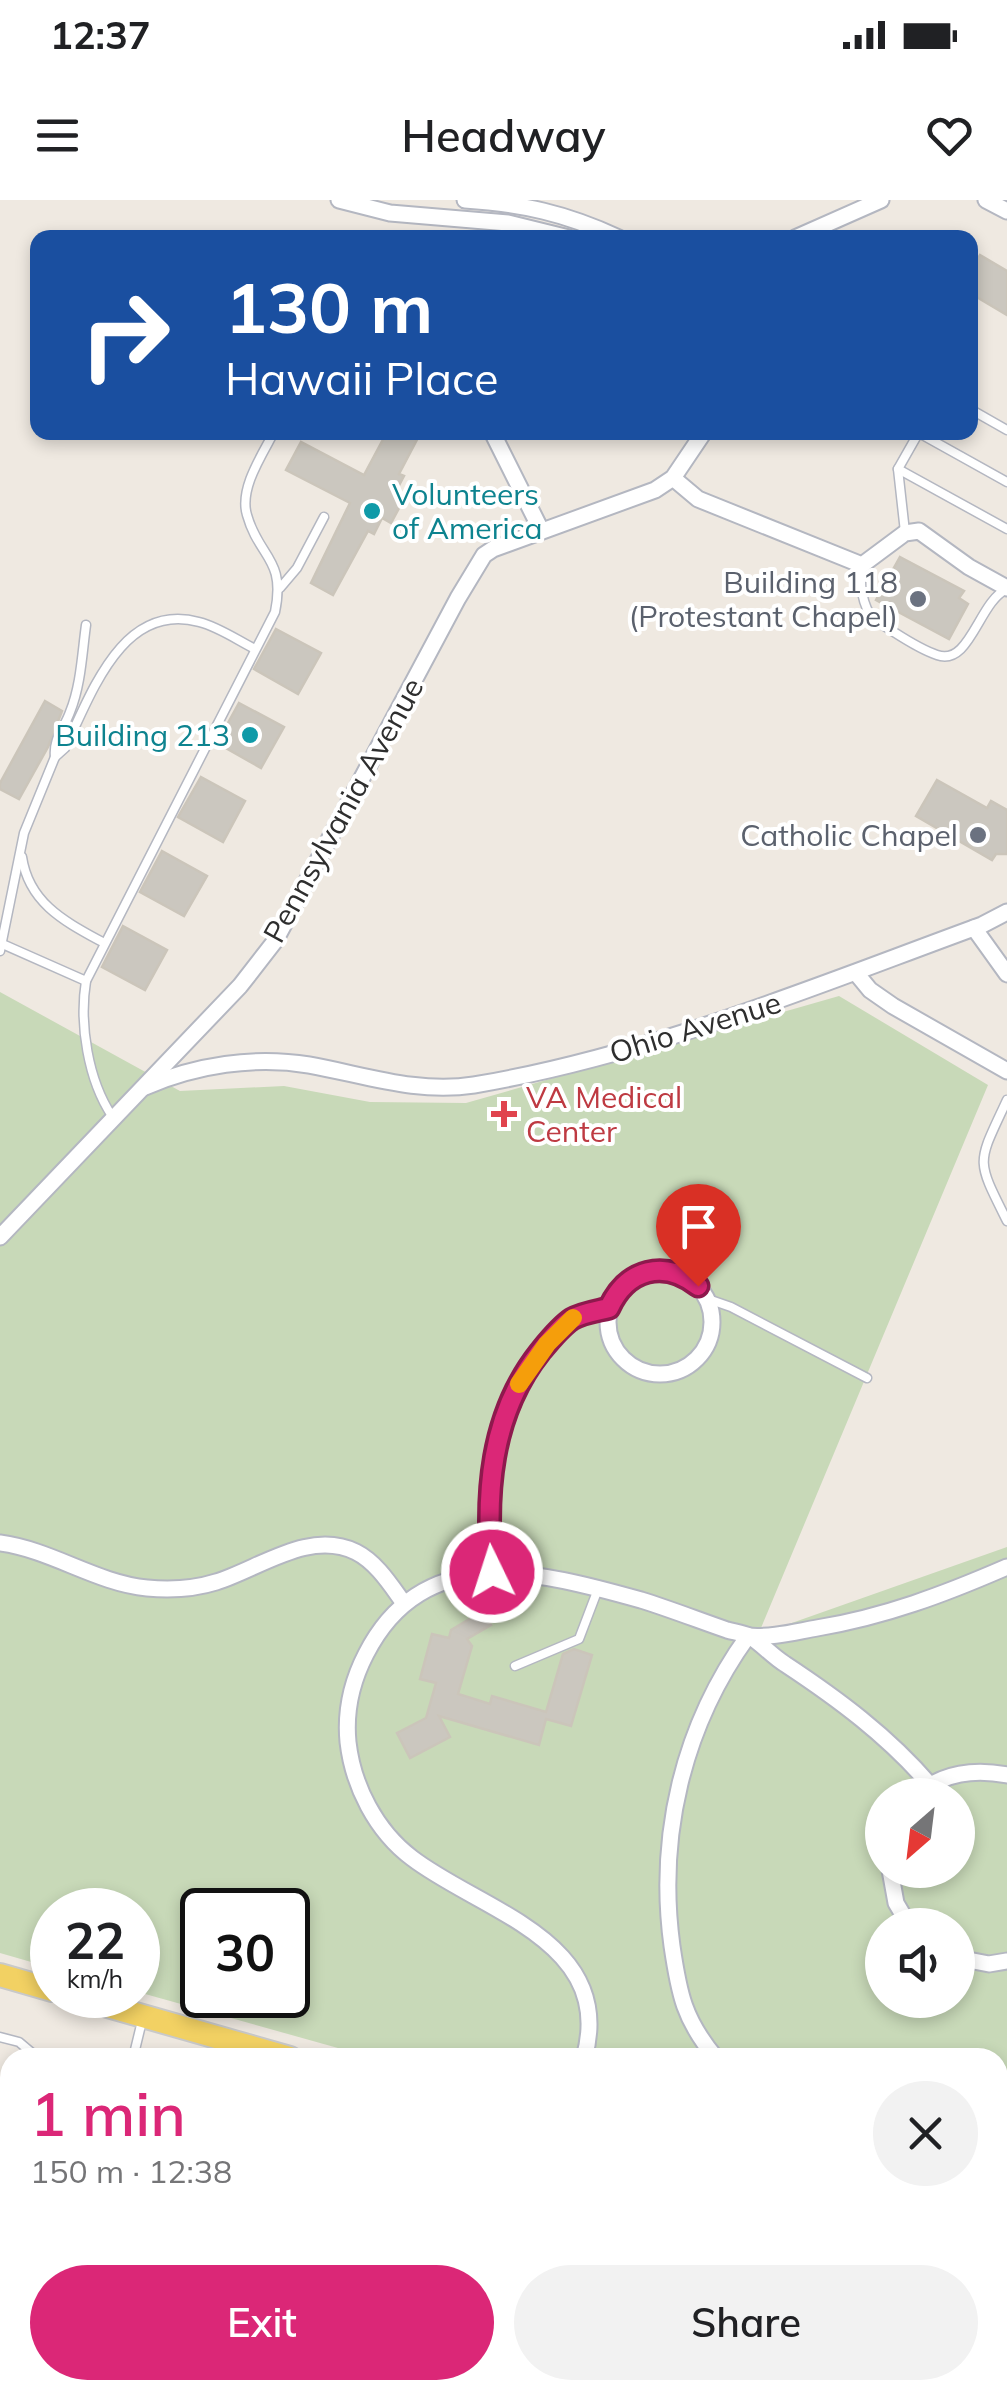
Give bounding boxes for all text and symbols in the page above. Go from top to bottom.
text: 12:37 [50,11,151,59]
text: Headway [401,107,606,163]
icon: menu [30,108,85,163]
icon: heart [922,108,977,163]
text: 130 m [225,263,433,351]
icon: right [60,270,190,400]
text: Hawaii Place [225,350,498,406]
place label: Volunteers of America [392,475,542,547]
marker: Volunteers of America [361,500,383,522]
place label: Building 118 (Protestant Chapel) [629,563,898,635]
marker: Building 118 (Protestant Chapel) [907,588,929,610]
street label: Pennsylvania Avenue [254,671,432,949]
place label: Building 213 [55,716,230,754]
marker: Building 213 [239,724,261,746]
place label: Catholic Chapel [740,816,958,854]
marker: Catholic Chapel [967,824,989,846]
street label: Ohio Avenue [605,983,785,1071]
place label: VA Medical Center [526,1078,682,1150]
marker: VA Medical Center [491,1101,517,1127]
pin [656,1184,741,1287]
icon: arrive [671,1199,726,1254]
position arrow [440,1520,544,1624]
north arrow [865,1778,975,1888]
map controls [865,1778,975,2018]
speed limit sign: 30 [180,1888,310,2018]
button: sound [865,1908,975,2018]
text: 22 [65,1909,125,1972]
text: km/h [67,1963,123,1994]
text: 1 min [30,2076,186,2151]
button: close [873,2081,978,2186]
text: 150 m · 12:38 [30,2151,232,2191]
button: Exit [30,2265,494,2380]
button: Share [514,2265,978,2380]

